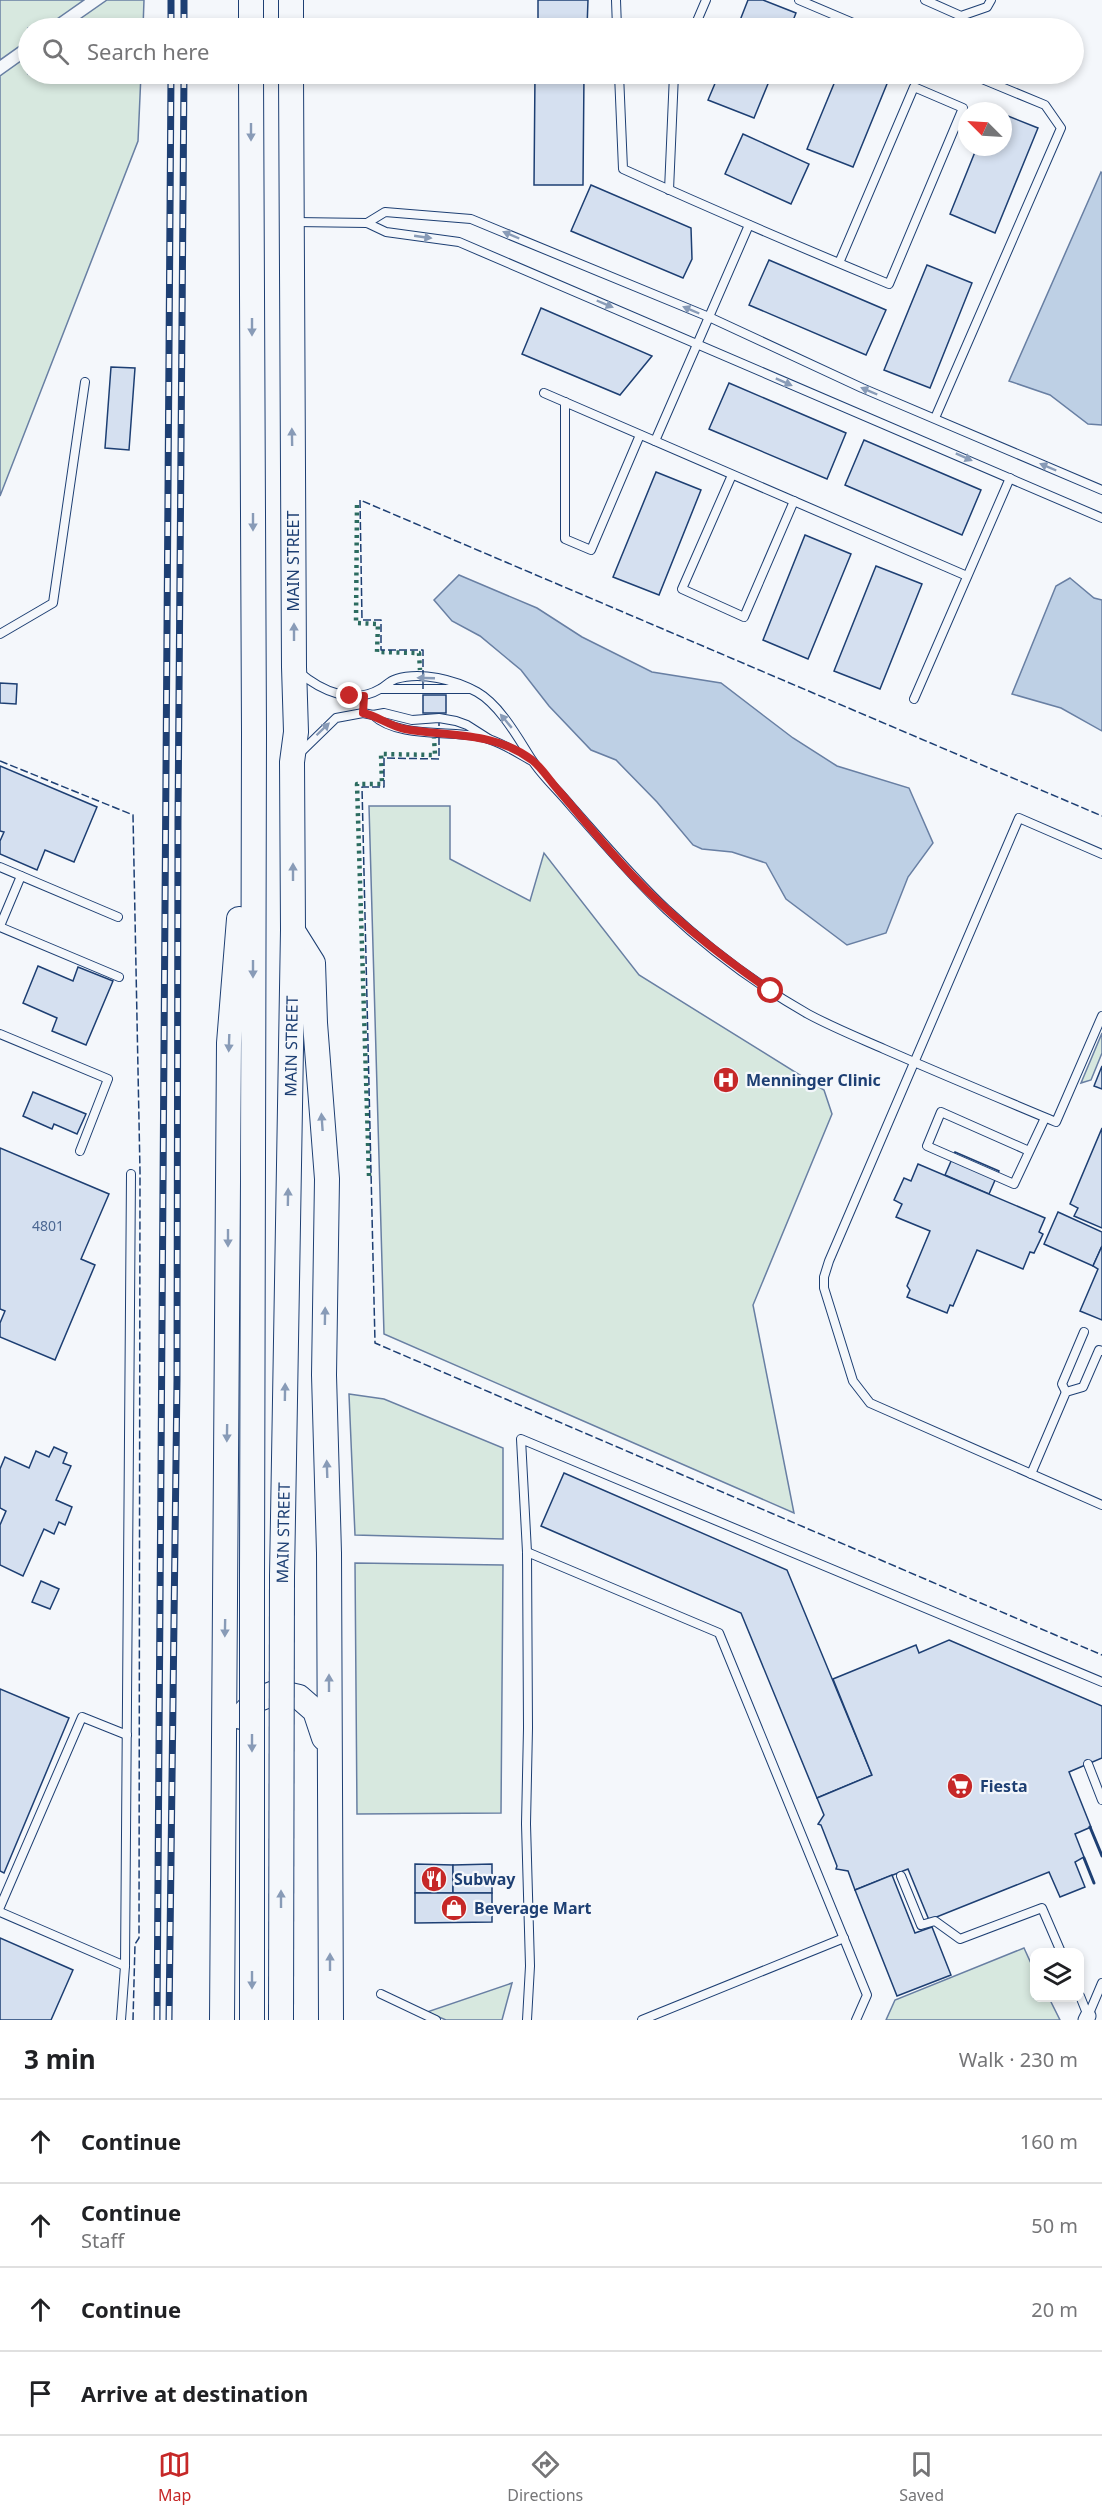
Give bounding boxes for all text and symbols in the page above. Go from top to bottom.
search box [18,18,1084,84]
icon: search [39,35,72,68]
text: Search here [87,36,209,66]
north arrow [958,102,1012,156]
one-way arrow [246,122,256,141]
one-way arrow [502,230,520,239]
one-way arrow [414,233,433,242]
one-way arrow [596,300,614,309]
one-way arrow [682,305,700,315]
one-way arrow [247,317,257,336]
one-way arrow [775,377,793,387]
one-way arrow [860,386,878,395]
one-way arrow [288,427,297,446]
one-way arrow [955,453,972,462]
one-way arrow [1039,462,1057,472]
street label: MAIN STREET [282,511,304,611]
one-way arrow [248,512,258,531]
one-way arrow [289,622,299,641]
one-way arrow [416,673,435,683]
route end [336,682,362,708]
one-way arrow [499,713,512,729]
one-way arrow [315,723,330,736]
one-way arrow [288,862,298,881]
one-way arrow [248,959,258,978]
route start [757,977,783,1003]
street label: MAIN STREET [279,995,303,1097]
one-way arrow [225,1034,234,1053]
hospital icon: Menninger Clinic [711,1065,741,1095]
place label: Menninger Clinic [746,1069,881,1091]
one-way arrow [317,1112,327,1131]
one-way arrow [284,1187,293,1206]
house number: 4801 [32,1216,64,1235]
one-way arrow [223,1229,233,1248]
one-way arrow [320,1307,330,1326]
one-way arrow [280,1382,290,1401]
one-way arrow [222,1424,232,1443]
one-way arrow [322,1459,331,1478]
street label: MAIN STREET [271,1482,295,1584]
one-way arrow [220,1619,230,1638]
one-way arrow [324,1673,334,1692]
one-way arrow [247,1733,257,1752]
supermarket icon: Fiesta [945,1771,975,1801]
place label: Fiesta [980,1775,1028,1797]
restaurant icon: Subway [419,1864,449,1894]
place label: Subway [454,1868,516,1890]
one-way arrow [276,1889,286,1908]
shop icon: Beverage Mart [439,1893,469,1923]
place label: Beverage Mart [474,1897,592,1919]
map controls [1030,1948,1084,2002]
button: layers [1030,1948,1084,2002]
one-way arrow [325,1952,335,1971]
one-way arrow [247,1970,257,1989]
text: 3 min [24,2041,96,2077]
text: Walk · 230 m [959,2046,1078,2073]
icon: ahead [24,2125,57,2158]
text: Continue [81,2126,181,2156]
text: 160 m [1020,2128,1078,2155]
text: Continue [81,2197,181,2227]
icon: ahead [24,2209,57,2242]
text: 50 m [1031,2212,1078,2239]
text: Staff [81,2227,124,2254]
icon: ahead [24,2293,57,2326]
text: Continue [81,2294,181,2324]
text: 20 m [1031,2296,1078,2323]
icon: arrive [24,2377,57,2410]
text: Arrive at destination [81,2378,308,2408]
tab: Map [158,2448,191,2506]
tab: Directions [507,2448,583,2506]
tab: Saved [899,2448,944,2506]

